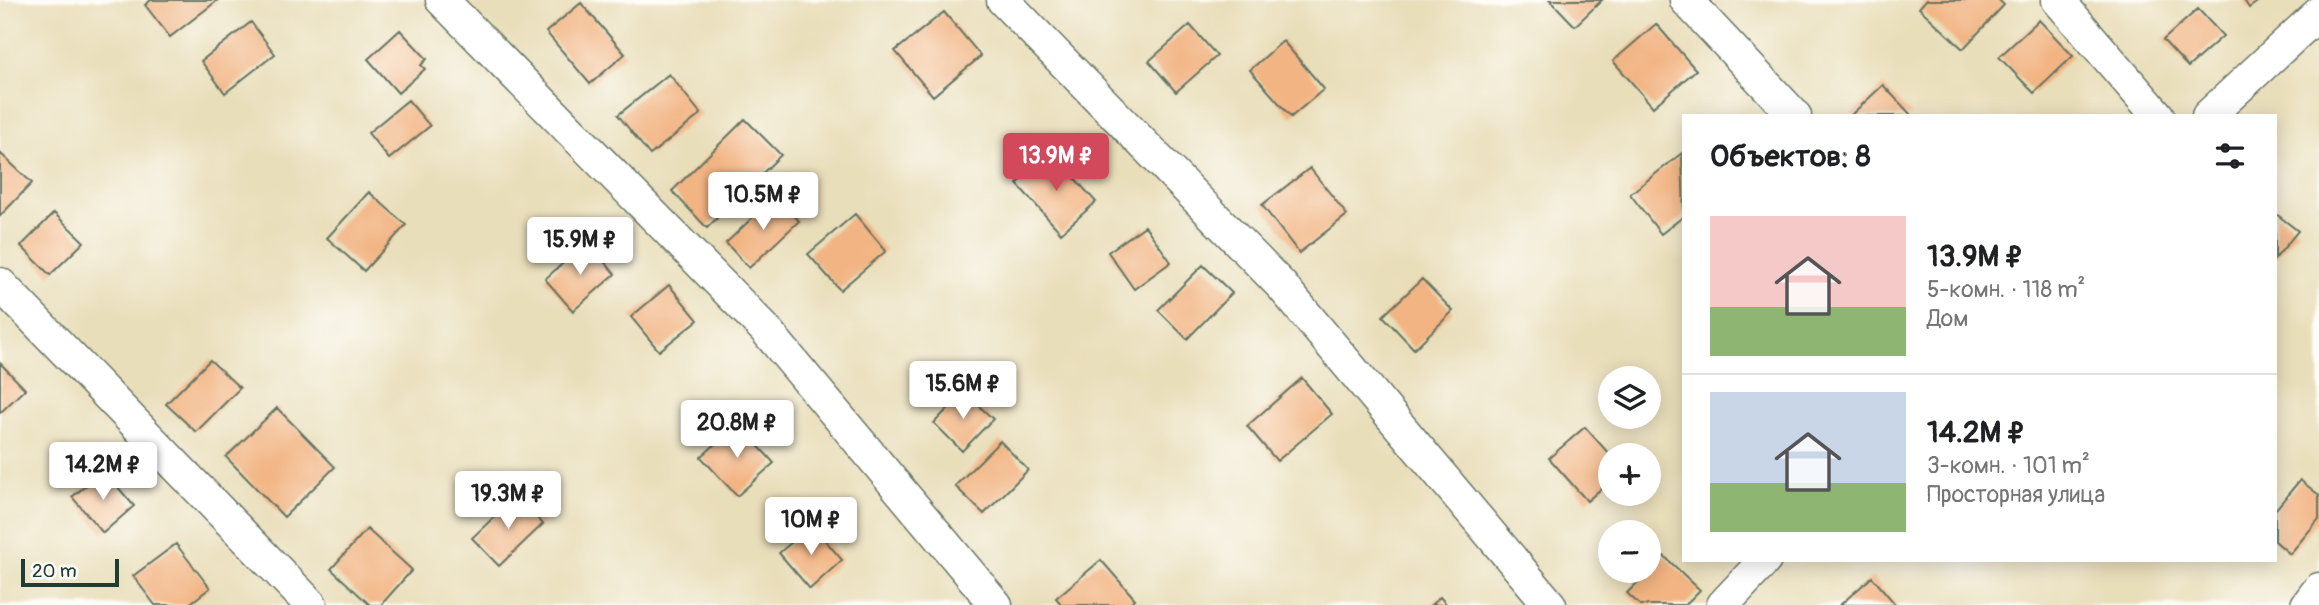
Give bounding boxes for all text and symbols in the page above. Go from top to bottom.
pin: 13.9M ₽ [991,134,1121,193]
icon: filters [2211,137,2249,175]
text: Объектов: 8 [1710,138,1871,175]
text: 13.9M ₽ [1019,141,1093,170]
pin: 10.5M ₽ [698,173,828,232]
text: 10.5M ₽ [724,180,802,209]
pin: 15.9M ₽ [515,218,645,277]
text: 15.9M ₽ [543,225,617,254]
text: 13.9M ₽ [1927,238,2024,275]
icon: home [1766,244,1850,328]
text: 5-комн. · 118 m² [1927,275,2085,304]
text: Дом [1927,304,1968,333]
pin: 15.6M ₽ [898,362,1028,421]
map controls [1598,366,1661,583]
button: layers [1598,366,1661,429]
text: 15.6M ₽ [925,369,1001,398]
pin: 20.8M ₽ [672,400,802,460]
text: 20.8M ₽ [697,408,777,437]
text: 14.2M ₽ [1927,414,2026,451]
icon: home [1766,420,1850,504]
pin: 14.2M ₽ [38,442,168,502]
button: + [1598,443,1661,506]
text: 14.2M ₽ [65,450,141,479]
text: 3-комн. · 101 m² [1927,451,2090,480]
pin: 19.3M ₽ [443,472,573,531]
text: 19.3M ₽ [471,479,545,508]
text: Просторная улица [1927,480,2105,509]
pin: 10M ₽ [762,498,860,557]
text: 10M ₽ [781,505,841,534]
button: − [1598,520,1661,583]
scale bar [21,556,119,588]
text: 20 m [32,559,77,583]

